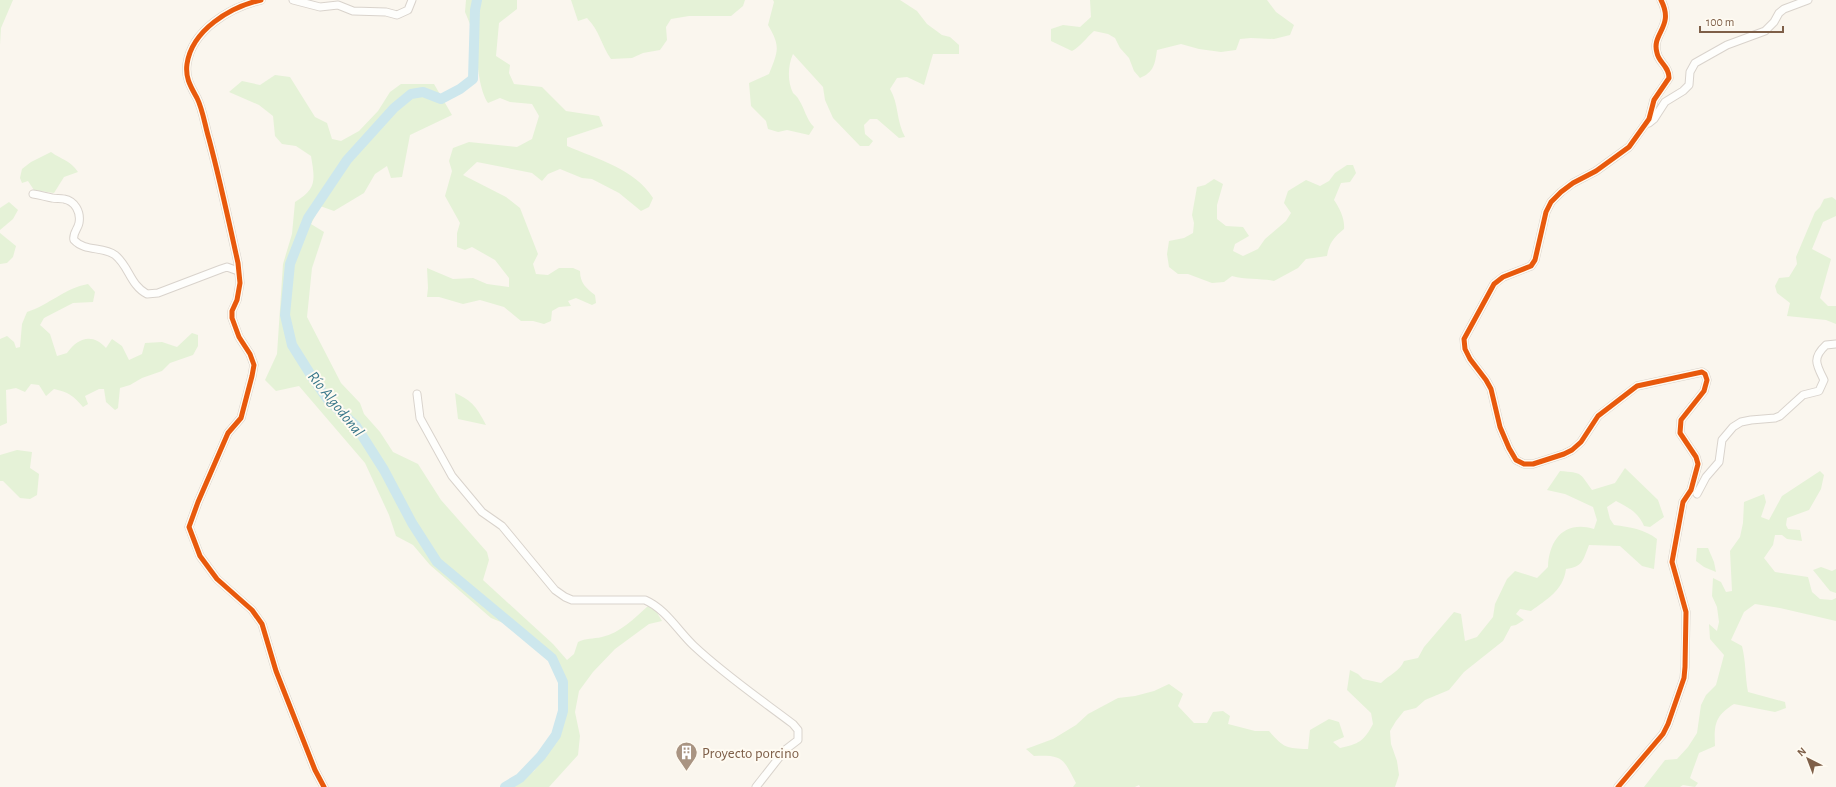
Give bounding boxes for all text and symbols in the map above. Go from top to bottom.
scale bar [1700,8,1783,34]
text: 100 m [1706,16,1734,28]
water label: Río Algodonal [305,368,367,440]
north arrow [1788,739,1828,779]
building icon: Proyecto porcino [674,740,700,773]
text: N [1795,745,1808,759]
place label: Proyecto porcino [702,746,799,761]

